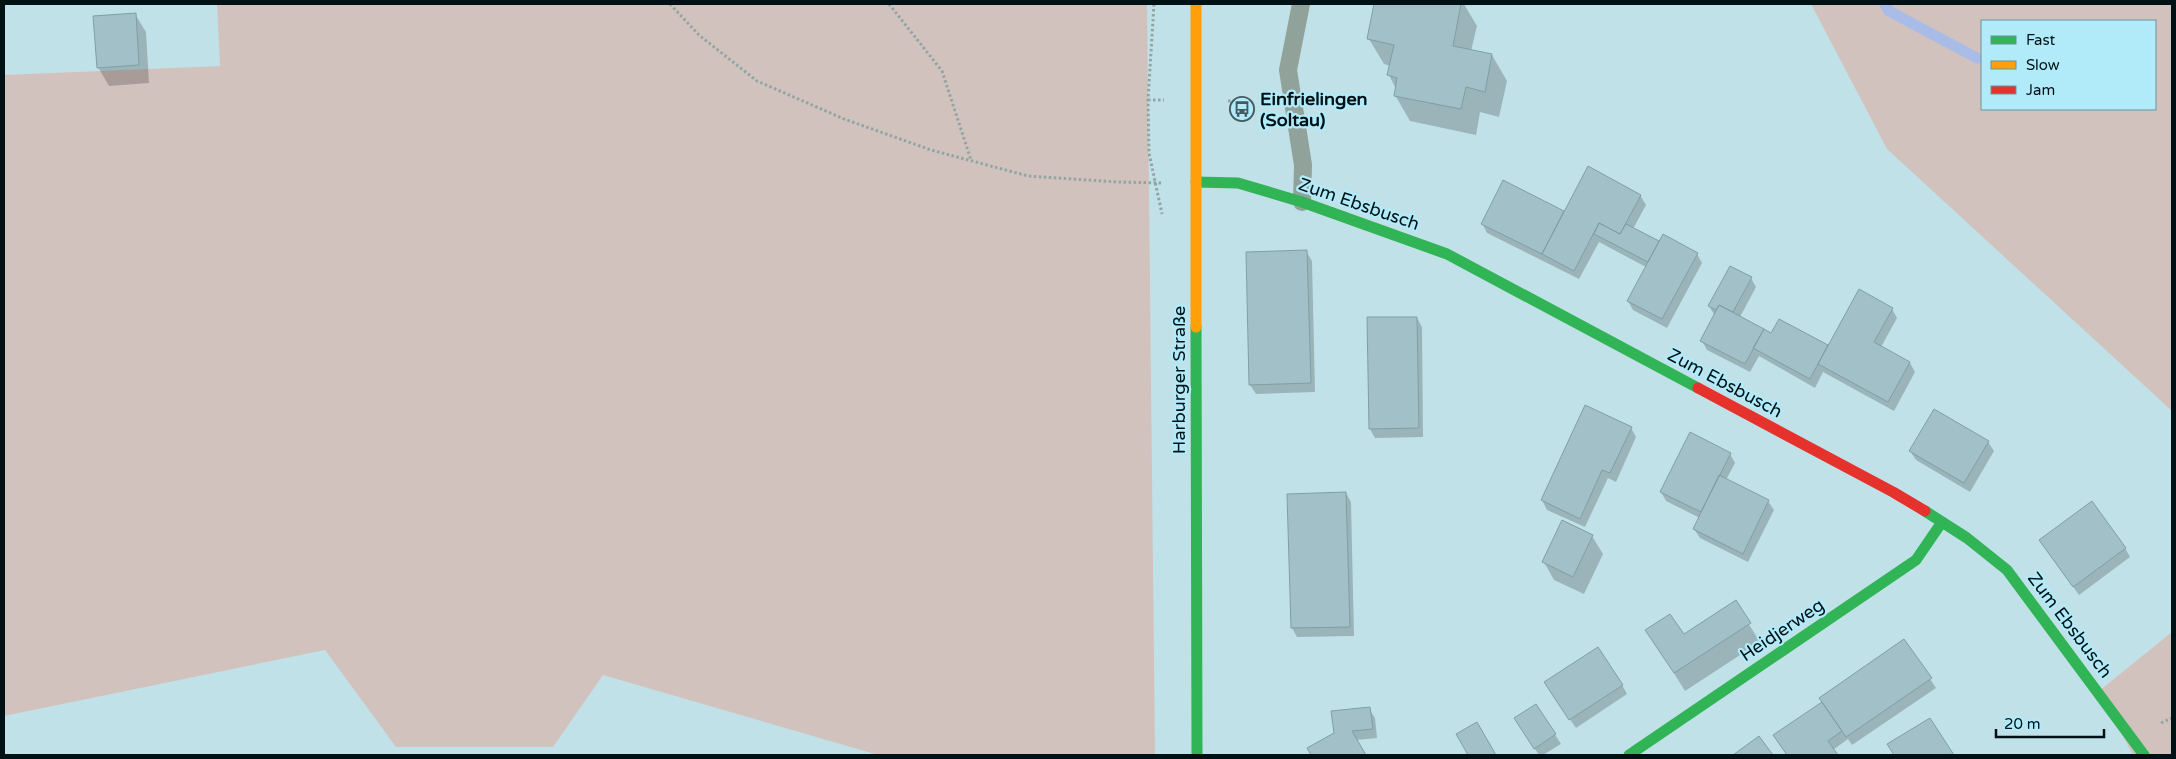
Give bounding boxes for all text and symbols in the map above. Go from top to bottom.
legend [1981,20,2156,110]
text: Fast [2026,31,2056,49]
text: Slow [2026,56,2060,74]
text: Jam [2026,81,2055,99]
place label: Einfrielingen (Soltau) [1260,88,1368,131]
bus stop icon: Einfrielingen (Soltau) [1229,96,1255,122]
street label: Zum Ebsbusch [1296,173,1422,235]
street label: Harburger Straße [1168,306,1190,454]
street label: Zum Ebsbusch [1664,344,1786,422]
street label: Zum Ebsbusch [2023,568,2117,682]
street label: Heidjerweg [1736,594,1828,666]
scale bar [1996,706,2104,738]
text: 20 m [2004,715,2041,733]

